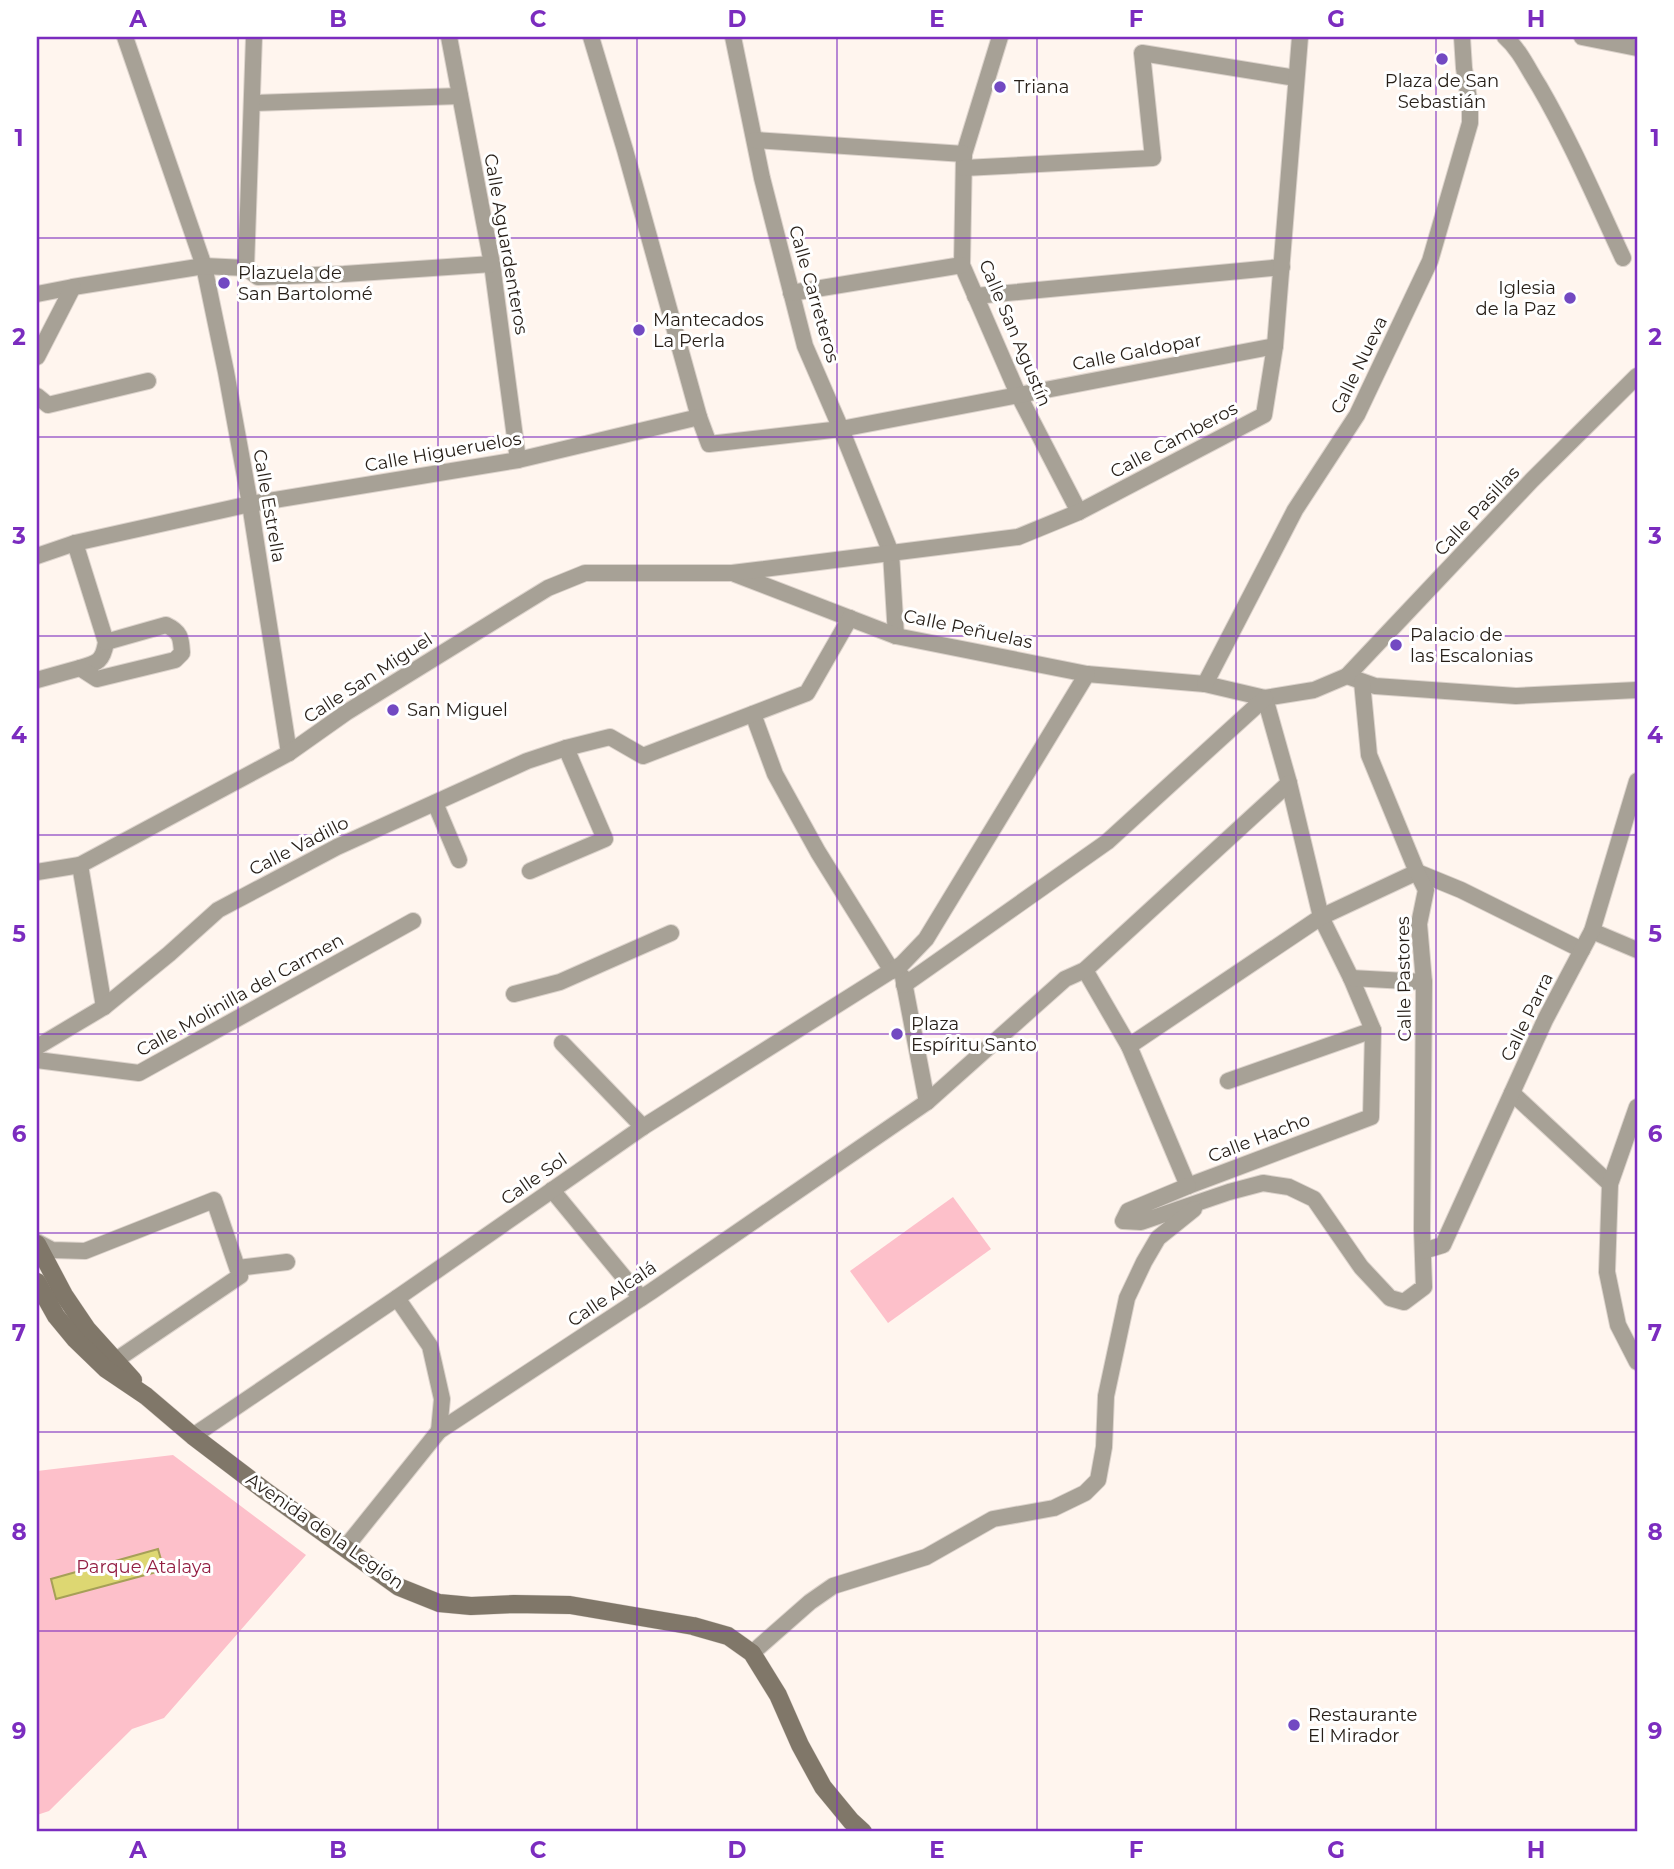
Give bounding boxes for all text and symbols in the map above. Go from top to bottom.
text: A [128,5,147,33]
text: B [329,5,347,33]
text: C [530,5,547,33]
text: D [728,5,747,33]
text: E [929,5,945,33]
text: F [1129,5,1144,33]
text: G [1327,5,1345,33]
text: H [1527,5,1545,33]
marker: Plaza de San Sebastián [1434,51,1450,67]
place label: Plaza de San Sebastián [1385,70,1499,113]
place label: Triana [1014,76,1069,98]
marker: Triana [992,79,1008,95]
text: 1 [14,124,24,152]
text: 1 [1650,124,1660,152]
street label: Calle Aguardenteros [479,152,533,336]
street label: Calle Carreteros [784,223,844,365]
street label: Calle San Agustín [974,256,1056,410]
place label: Plazuela de San Bartolomé [238,262,373,305]
marker: Plazuela de San Bartolomé [216,275,232,291]
place label: Iglesia de la Paz [1476,277,1556,320]
marker: Iglesia de la Paz [1562,290,1578,306]
place label: Mantecados La Perla [653,309,764,352]
street label: Calle Nueva [1326,313,1392,417]
marker: Mantecados La Perla [631,322,647,338]
text: 2 [12,323,26,351]
text: 2 [1648,323,1662,351]
street label: Calle Galdopar [1070,329,1204,375]
street label: Calle Camberos [1107,397,1242,483]
street label: Calle Higueruelos [363,427,523,477]
street label: Calle Estrella [248,448,290,564]
street label: Calle Pasillas [1430,461,1524,560]
text: 3 [11,522,26,550]
text: 3 [1647,522,1662,550]
street label: Calle Peñuelas [901,605,1035,653]
place label: Palacio de las Escalonias [1410,624,1533,667]
street label: Calle San Miguel [299,628,437,728]
marker: Palacio de las Escalonias [1388,637,1404,653]
place label: San Miguel [407,699,508,721]
marker: San Miguel [385,702,401,718]
text: 4 [11,721,27,749]
text: 4 [1647,721,1663,749]
street label: Calle Vadillo [246,812,352,880]
street label: Calle Pastores [1392,916,1416,1042]
text: 5 [12,920,26,948]
text: 5 [1648,920,1662,948]
street label: Calle Molinilla del Carmen [132,929,348,1061]
street label: Calle Parra [1496,969,1558,1065]
place label: Plaza Espíritu Santo [911,1013,1037,1056]
marker: Plaza Espíritu Santo [889,1026,905,1042]
street label: Calle Hacho [1205,1109,1313,1167]
text: 6 [12,1120,27,1148]
text: 6 [1648,1120,1663,1148]
street label: Calle Sol [497,1148,571,1210]
street label: Calle Alcalá [563,1256,661,1332]
text: 7 [12,1319,26,1347]
text: 7 [1648,1319,1662,1347]
street label: Avenida de la Legión [242,1468,408,1594]
text: 8 [11,1518,27,1546]
text: 8 [1647,1518,1663,1546]
park label: Parque Atalaya [76,1556,212,1578]
place label: Restaurante El Mirador [1308,1704,1418,1747]
text: 9 [12,1717,26,1745]
marker: Restaurante El Mirador [1286,1717,1302,1733]
text: 9 [1648,1717,1662,1745]
text: A [128,1836,147,1864]
text: B [329,1836,347,1864]
text: C [530,1836,547,1864]
text: D [728,1836,747,1864]
text: E [929,1836,945,1864]
text: F [1129,1836,1144,1864]
text: G [1327,1836,1345,1864]
text: H [1527,1836,1545,1864]

